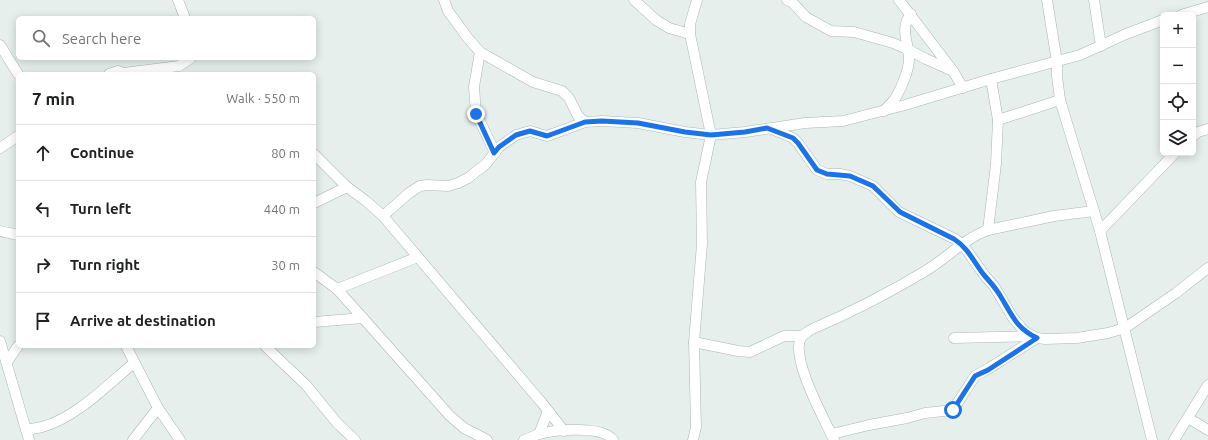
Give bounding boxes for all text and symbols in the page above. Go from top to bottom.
map controls [1160,12,1196,156]
button: + [1160,12,1196,48]
search box [16,16,316,60]
icon: search [30,27,52,49]
text: Search here [62,30,141,47]
button: − [1160,48,1196,84]
button: locate [1160,84,1196,120]
text: 7 min [32,89,75,108]
text: Walk · 550 m [226,91,300,105]
route end [467,105,485,123]
button: layers [1160,120,1196,156]
icon: ahead [32,142,54,164]
text: Continue [70,144,134,161]
text: 80 m [271,146,300,160]
icon: left [32,198,54,220]
text: Turn left [70,200,131,217]
text: 440 m [264,202,300,216]
icon: right [32,254,54,276]
text: Turn right [70,256,140,273]
text: 30 m [271,258,300,272]
icon: arrive [32,310,54,332]
text: Arrive at destination [70,312,216,329]
route start [944,401,962,419]

